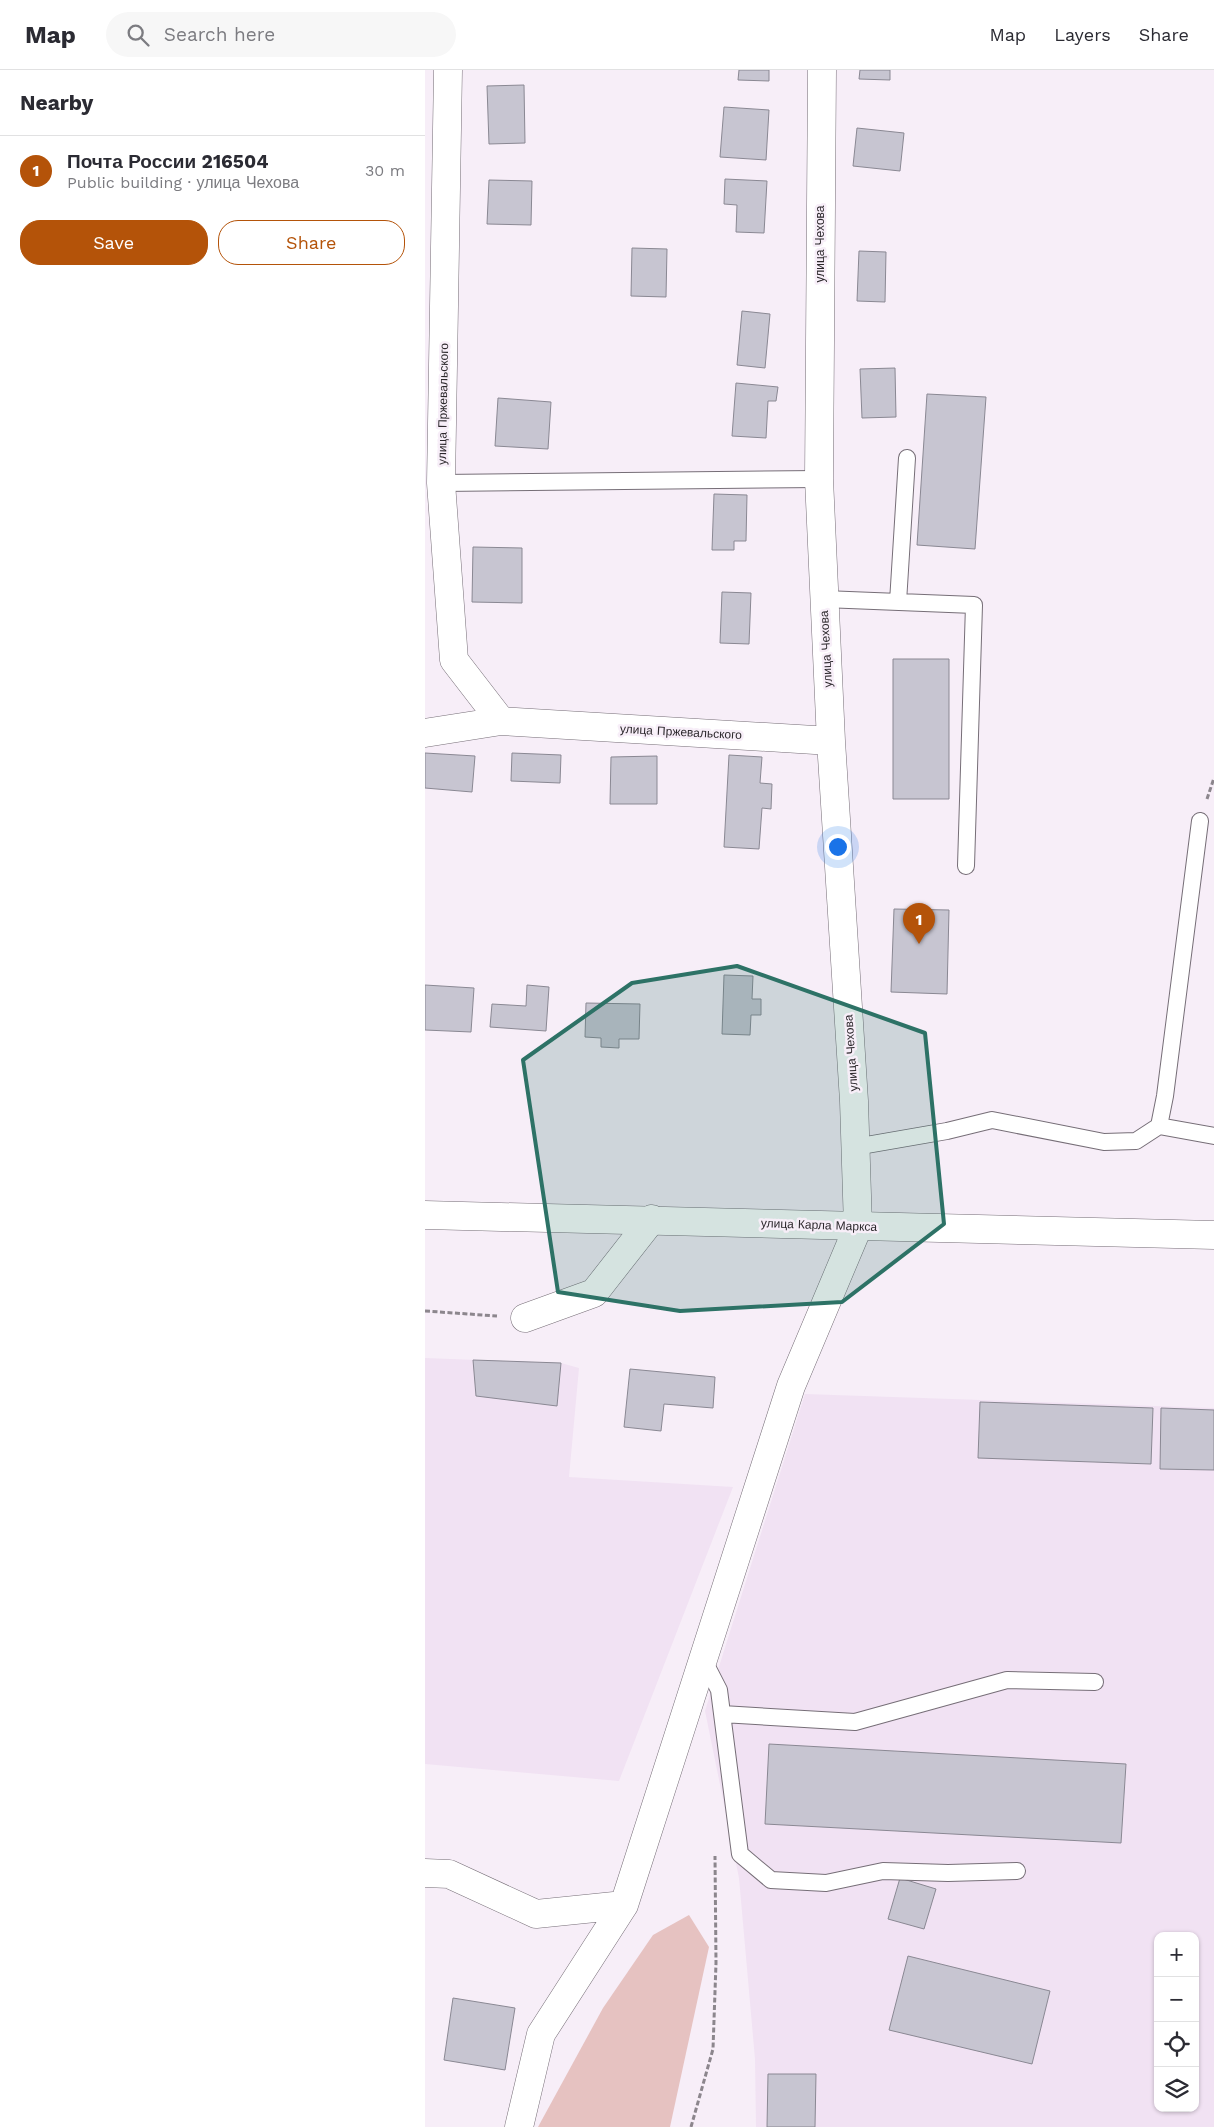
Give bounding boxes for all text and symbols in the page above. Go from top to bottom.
search box [106,12,456,57]
text: Map [25,21,76,49]
icon: search [124,21,152,49]
text: Search here [164,23,275,46]
text: Map [989,24,1026,45]
text: Layers [1054,24,1111,45]
text: Share [1139,24,1189,45]
text: Nearby [20,90,93,115]
text: Почта России 216504 [67,150,268,173]
text: 1 [33,161,39,180]
text: 30 m [365,161,405,180]
text: Public building · улица Чехова [67,173,299,192]
street label: улица Чехова [813,205,827,282]
button: Save [20,220,208,265]
button: Share [218,220,405,265]
street label: улица Пржевальского [435,343,451,465]
street label: улица Чехова [817,610,835,688]
street label: улица Пржевальского [620,722,743,742]
your location [825,834,851,860]
pin: 1 [903,903,935,944]
street label: улица Чехова [841,1014,861,1092]
street label: улица Карла Маркса [761,1216,878,1234]
map controls [1154,1932,1199,2112]
button: + [1154,1932,1199,1977]
button: − [1154,1977,1199,2022]
button: locate [1154,2022,1199,2067]
button: layers [1154,2067,1199,2112]

